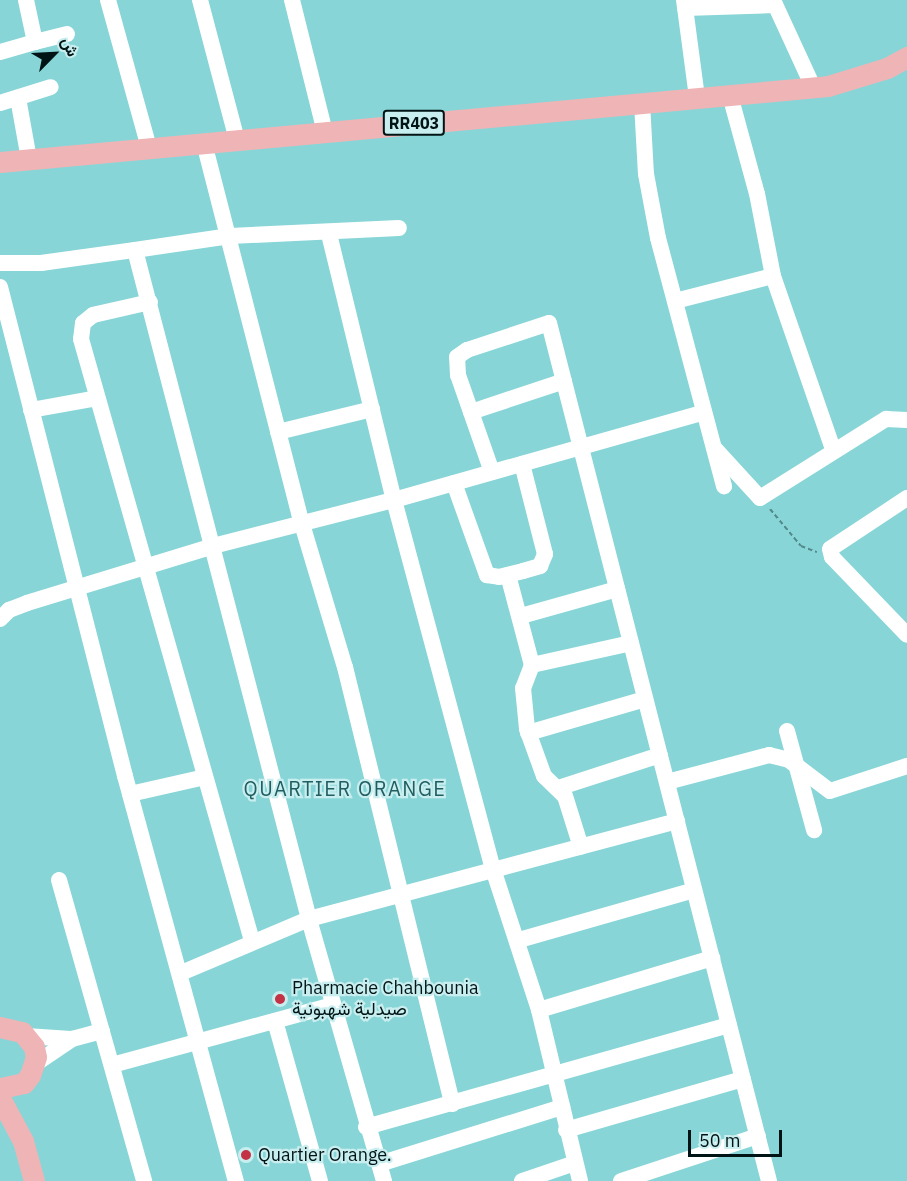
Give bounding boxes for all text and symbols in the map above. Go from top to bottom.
north arrow [24,24,84,84]
text: ش [57,34,83,60]
road number: RR403 [382,110,446,136]
district label: QUARTIER ORANGE [243,776,447,800]
place label: Pharmacie Chahbounia صيدلية شهبونية [292,978,479,1020]
marker: Pharmacie Chahbounia صيدلية شهبونية [273,992,287,1006]
scale bar [691,1118,786,1156]
text: 50 m [699,1129,741,1152]
place label: Quartier Orange. [258,1144,392,1166]
marker: Quartier Orange. [239,1148,253,1162]

